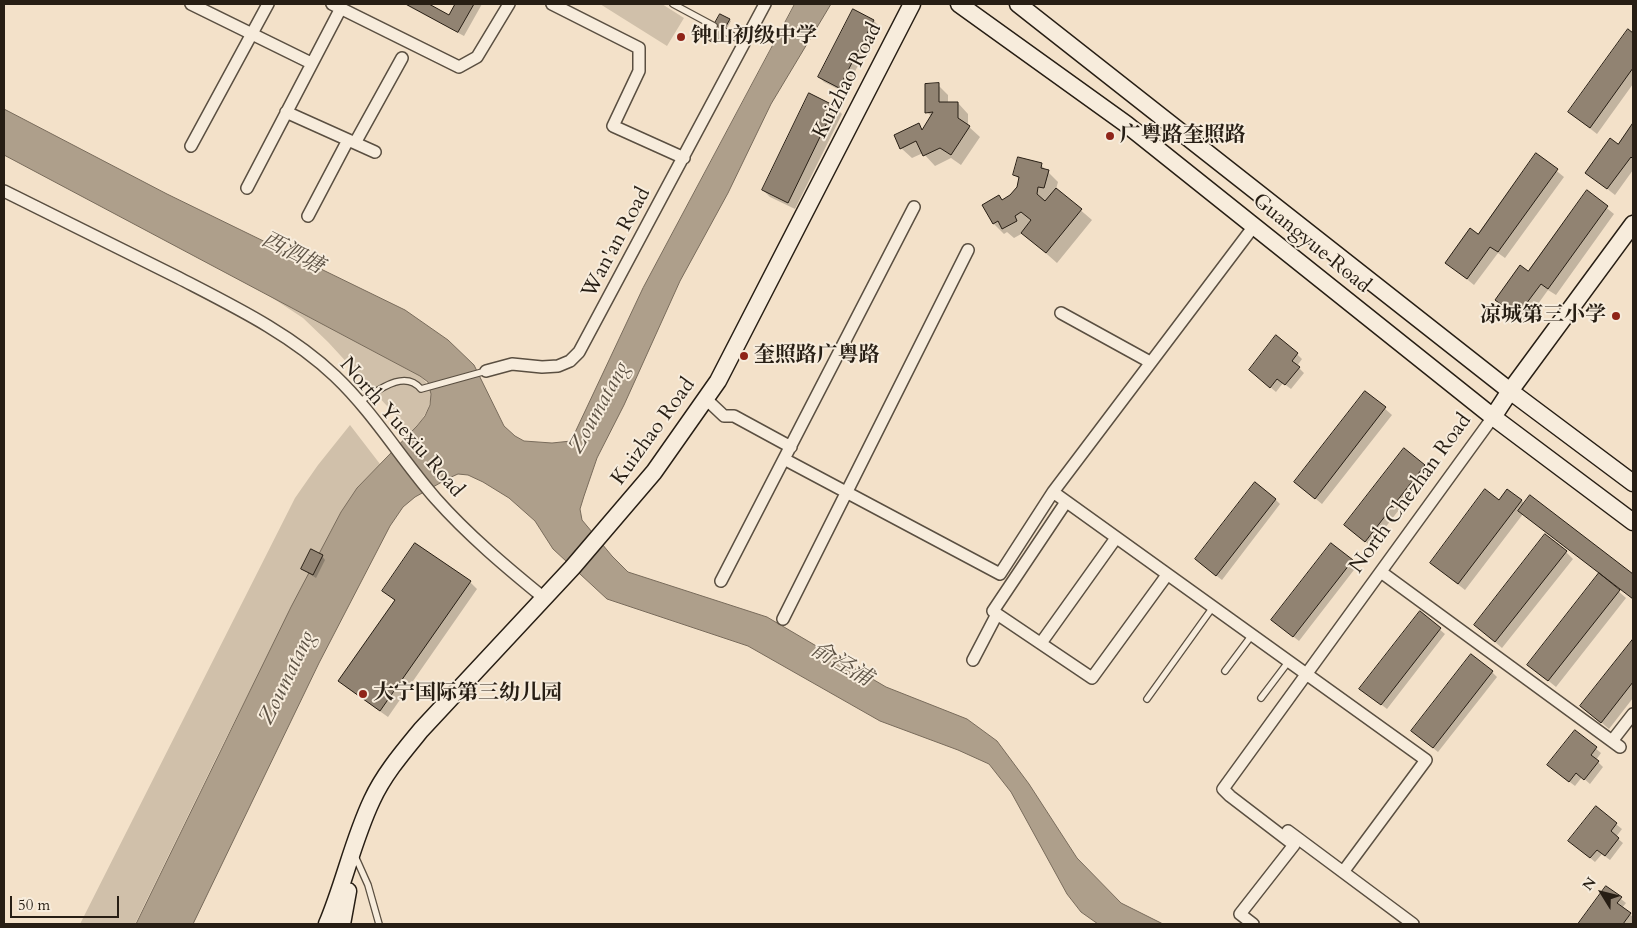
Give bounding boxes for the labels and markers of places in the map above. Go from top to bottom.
place label: 钟山初级中学 [691,24,817,50]
marker: 钟山初级中学 [675,31,687,43]
place label: 广粤路奎照路 [1120,123,1246,149]
marker: 广粤路奎照路 [1104,130,1116,142]
place label: 凉城第三小学 [1480,303,1606,329]
marker: 凉城第三小学 [1610,310,1622,322]
place label: 奎照路广粤路 [754,343,880,369]
marker: 奎照路广粤路 [738,350,750,362]
place label: 大宁国际第三幼儿园 [373,681,562,707]
marker: 大宁国际第三幼儿园 [357,688,369,700]

